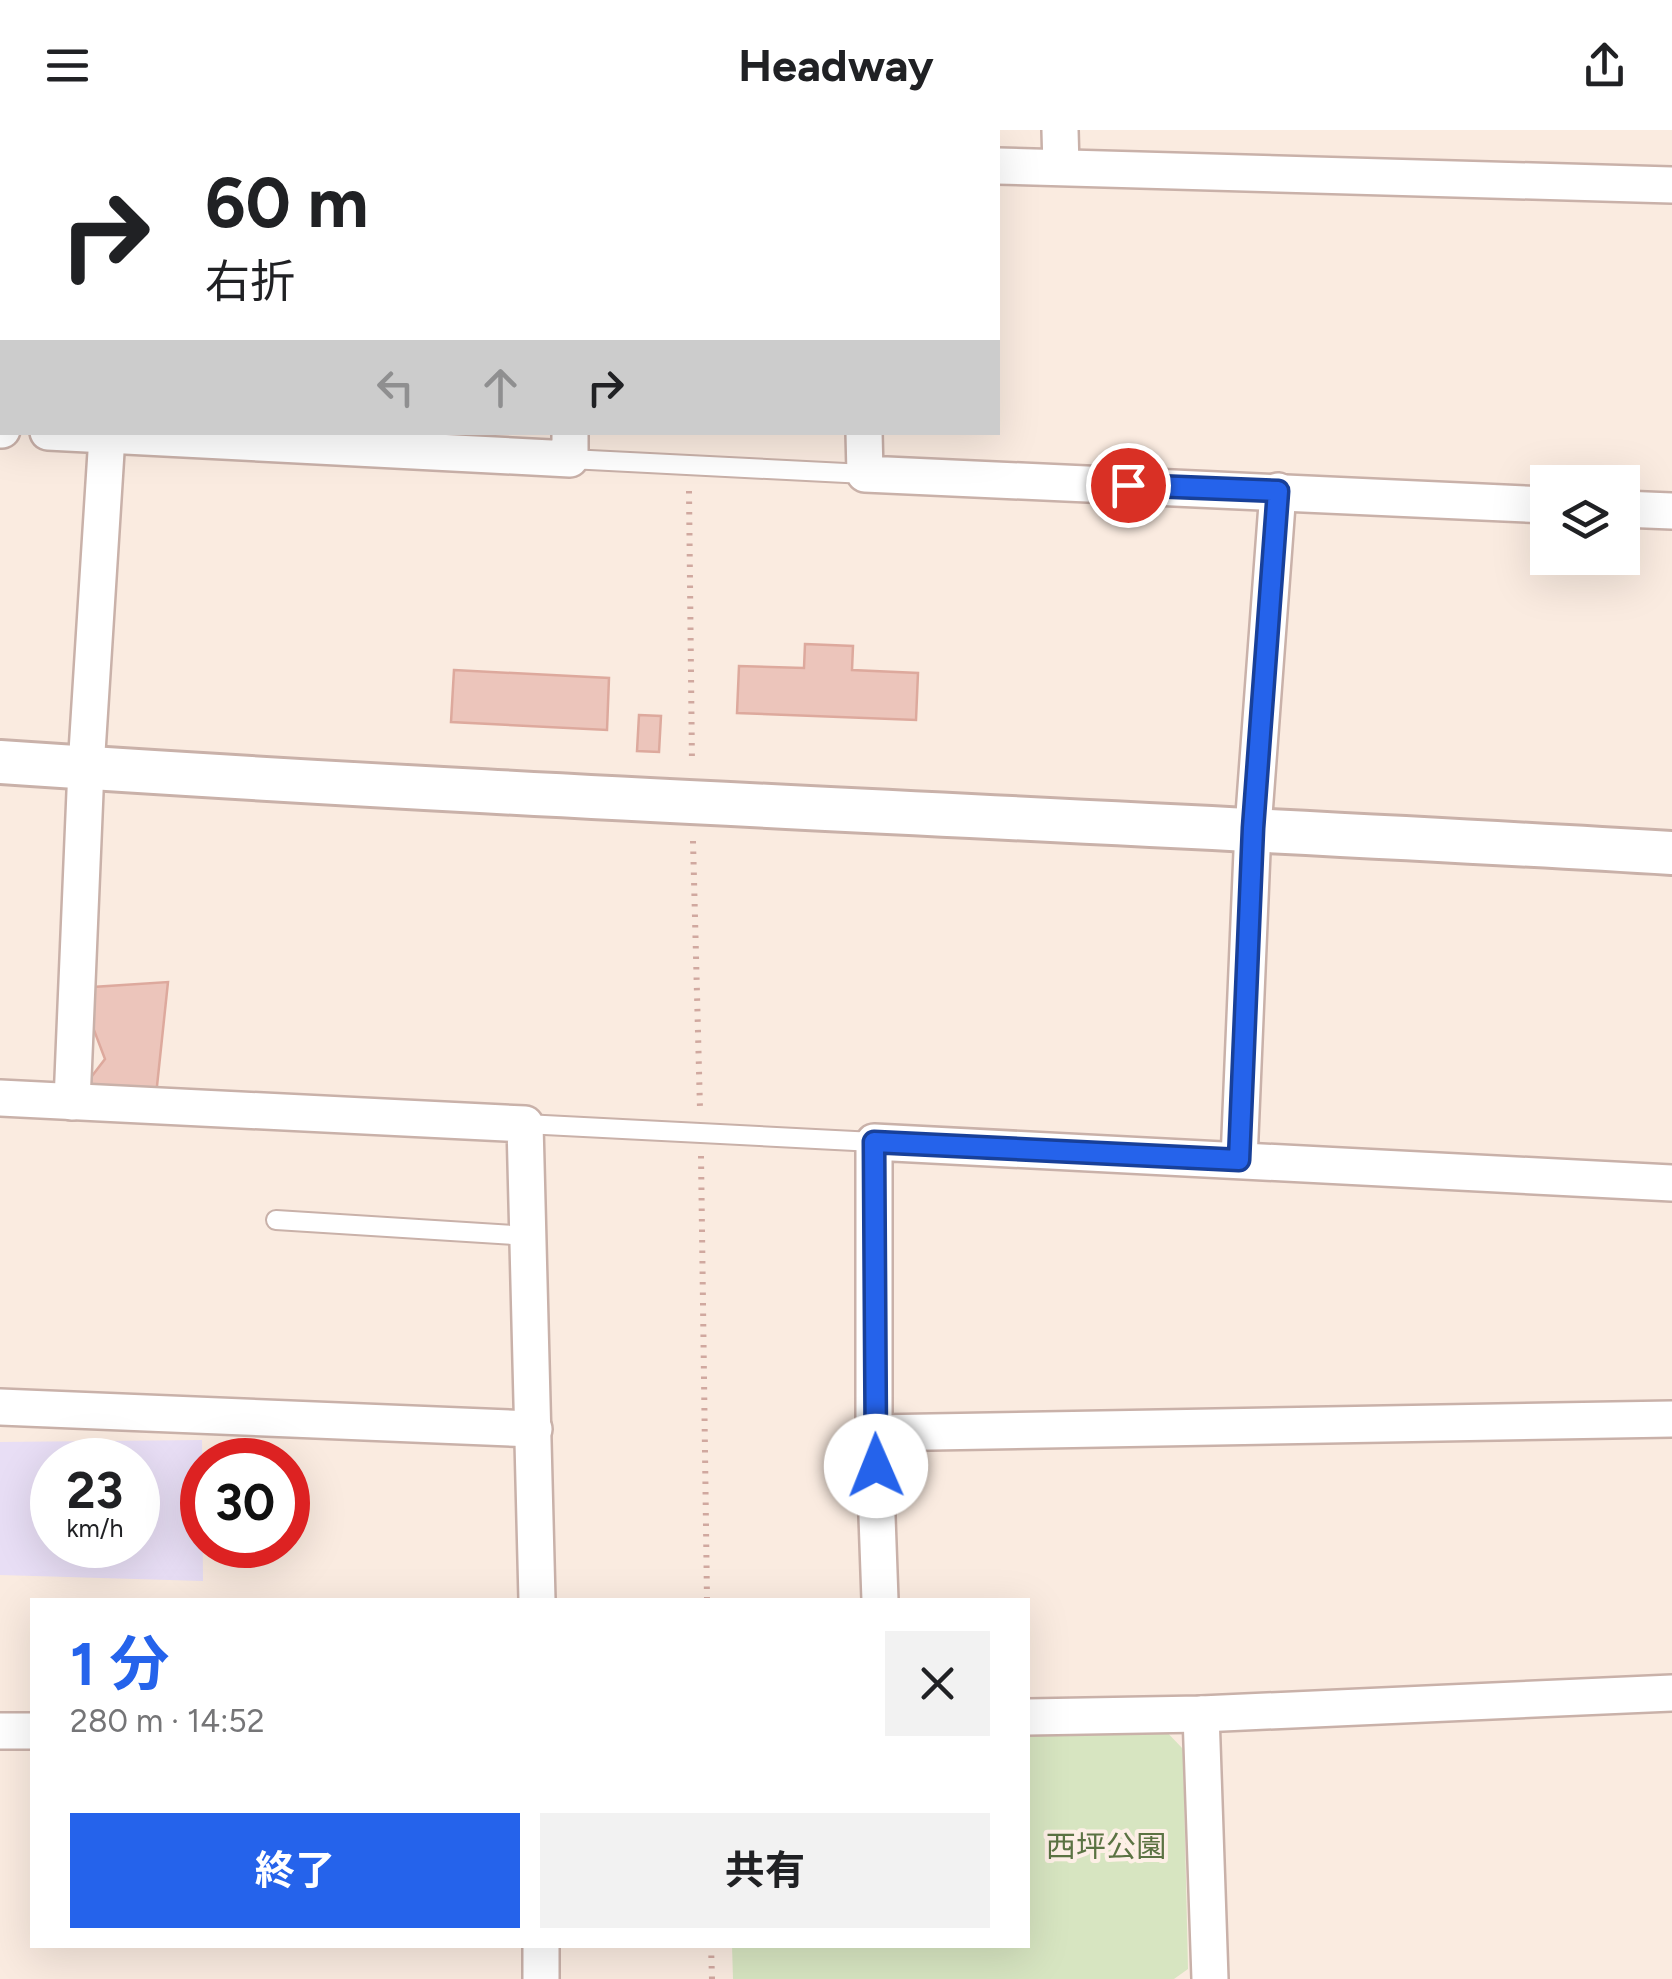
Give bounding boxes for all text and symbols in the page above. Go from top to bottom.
icon: menu [40,38,95,93]
text: Headway [738,38,934,92]
icon: share [1577,38,1632,93]
text: 60 m [205,160,369,245]
icon: right [40,170,170,300]
text: 右折 [205,254,295,308]
icon: left [368,360,423,415]
icon: ahead [473,360,528,415]
icon: right [578,360,633,415]
pin [1086,443,1171,528]
icon: arrive [1101,458,1156,513]
map controls [1530,465,1640,575]
button: layers [1530,465,1640,575]
position arrow [824,1414,928,1518]
speed limit sign: 30 [180,1438,310,1568]
text: 23 [67,1460,123,1521]
text: km/h [66,1513,124,1543]
text: 1 分 [70,1628,170,1700]
button: close [885,1631,990,1736]
text: 280 m · 14:52 [70,1702,265,1740]
button: 終了 [70,1813,520,1928]
button: 共有 [540,1813,990,1928]
park label: 西坪公園 [1046,1828,1166,1865]

